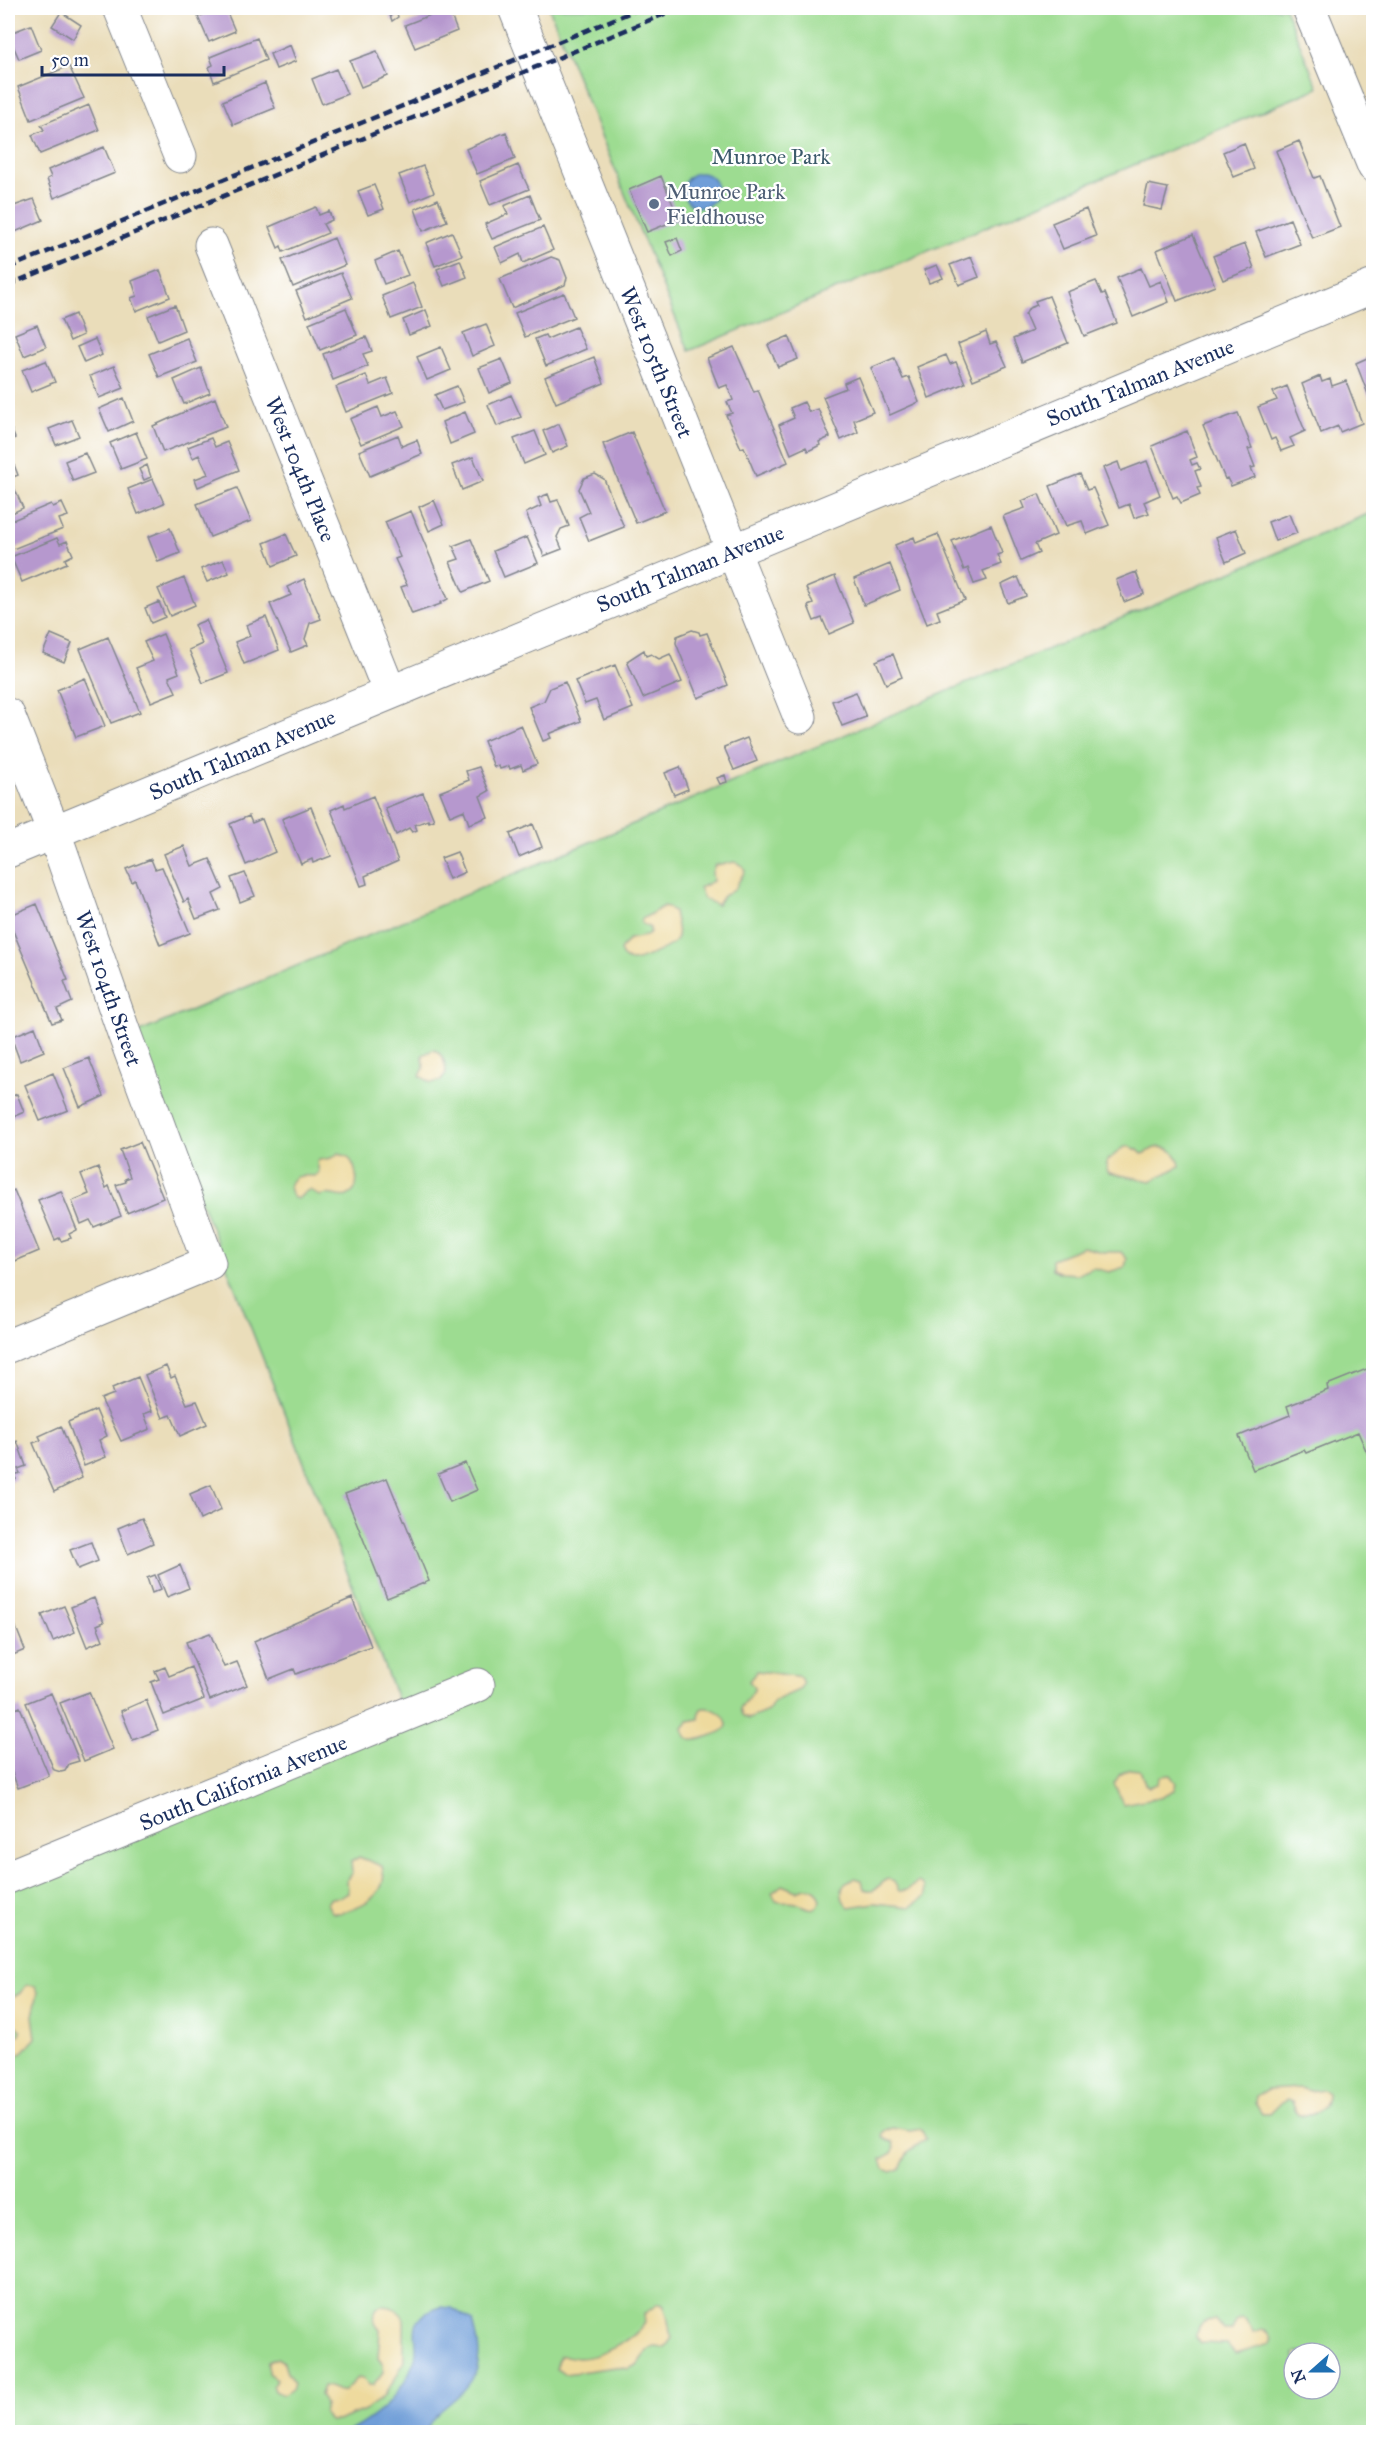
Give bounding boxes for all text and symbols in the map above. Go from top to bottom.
scale bar [42,39,224,77]
text: 50 m [51,49,89,71]
park label: Munroe Park [711,143,831,170]
place label: Munroe Park Fieldhouse [666,178,786,230]
marker: Munroe Park Fieldhouse [647,197,661,211]
street label: West 105th Street [614,283,699,442]
street label: South Talman Avenue [1042,333,1238,432]
street label: West 104th Place [259,393,342,546]
street label: South Talman Avenue [592,519,788,618]
street label: South Talman Avenue [145,703,339,806]
street label: West 104th Street [69,907,148,1070]
street label: South California Avenue [136,1728,351,1836]
north arrow [1282,2341,1342,2401]
text: N [1287,2366,1310,2386]

